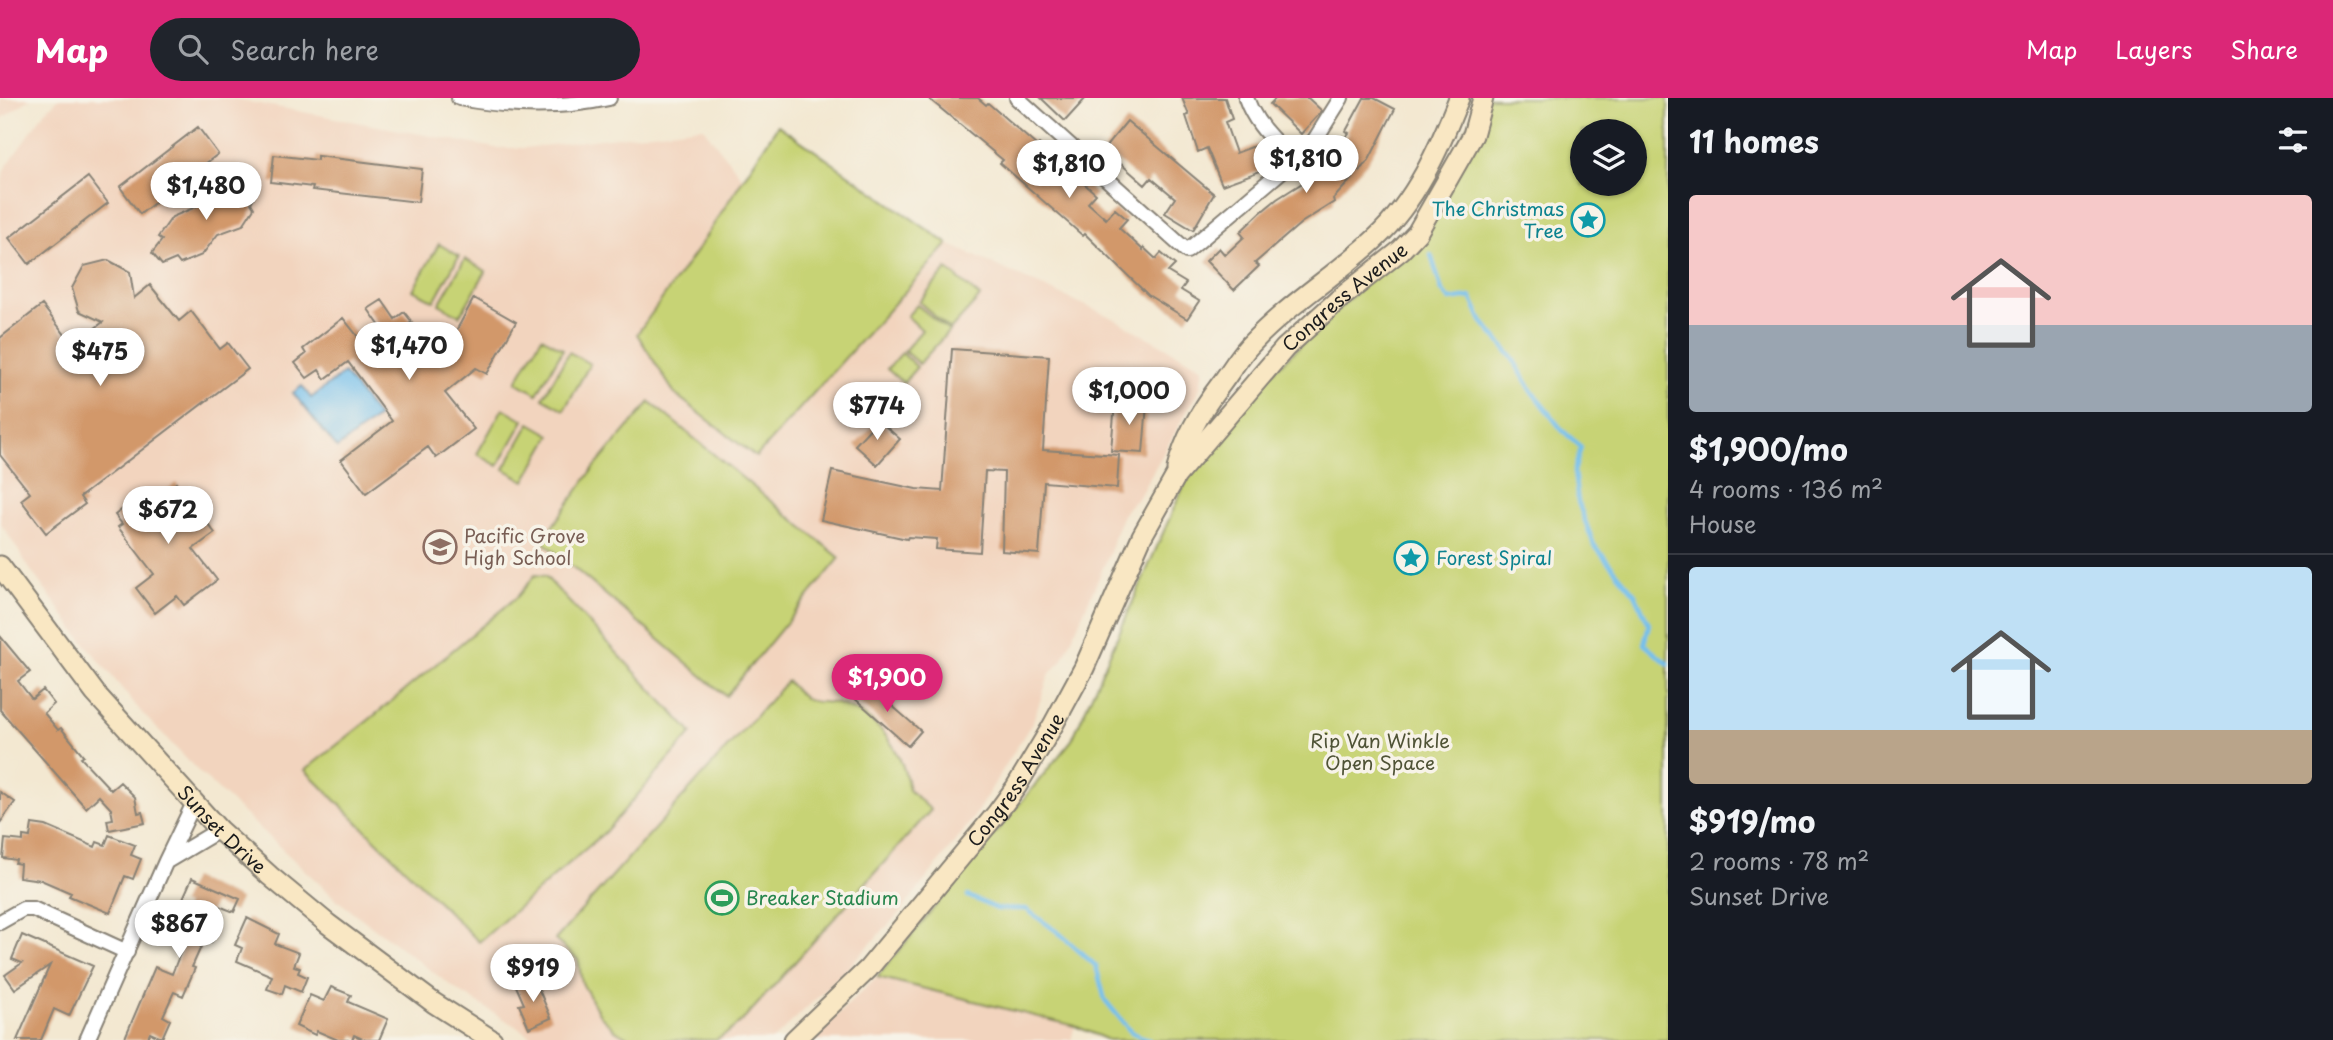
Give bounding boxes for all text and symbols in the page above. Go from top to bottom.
search box [150,18,640,81]
text: Map [35,24,108,74]
icon: search [174,30,212,68]
text: Search here [230,30,379,69]
text: Map [2026,31,2077,67]
text: Layers [2115,31,2192,67]
text: Share [2230,31,2298,67]
text: 11 homes [1689,118,1819,163]
map controls [1570,119,1647,196]
button: layers [1570,119,1647,196]
icon: filters [2274,121,2312,159]
pin: $1,810 [1249,136,1363,195]
pin: $1,810 [1012,140,1126,200]
text: $1,810 [1270,140,1342,175]
text: $1,810 [1033,145,1105,180]
pin: $1,480 [149,162,263,222]
text: $1,480 [167,167,245,202]
place label: The Christmas Tree [1432,194,1564,244]
place icon: The Christmas Tree [1569,201,1607,239]
street label: Congress Avenue [1275,235,1413,357]
icon: home [1938,240,2064,366]
pin: $1,470 [352,322,466,382]
text: $1,470 [371,327,447,362]
pin: $475 [59,328,141,388]
text: $475 [72,333,128,368]
pin: $1,000 [1072,368,1186,427]
text: $1,000 [1088,372,1170,407]
pin: $774 [836,382,918,442]
text: $774 [849,387,905,422]
text: $1,900/mo [1689,426,1848,471]
text: 4 rooms · 136 m² [1689,471,1883,506]
pin: $672 [127,486,209,546]
text: $672 [138,491,198,526]
text: House [1689,506,1756,541]
place label: Pacific Grove High School [464,521,585,571]
school or university icon: Pacific Grove High School [421,528,459,566]
place icon: Forest Spiral [1392,539,1430,577]
place label: Forest Spiral [1436,543,1552,571]
icon: home [1938,612,2064,738]
pin: $1,900 [830,654,944,714]
text: $1,900 [848,659,926,694]
street label: Congress Avenue [960,707,1070,852]
park label: Rip Van Winkle Open Space [1310,726,1450,776]
street label: Sunset Drive [172,778,273,880]
text: $919/mo [1689,798,1816,843]
text: 2 rooms · 78 m² [1689,843,1869,878]
text: Sunset Drive [1689,878,1829,913]
sports icon: Breaker Stadium [703,879,741,917]
place label: Breaker Stadium [746,883,899,911]
pin: $867 [138,900,220,960]
text: $867 [151,905,207,940]
pin: $919 [492,944,574,1004]
text: $919 [506,949,560,984]

